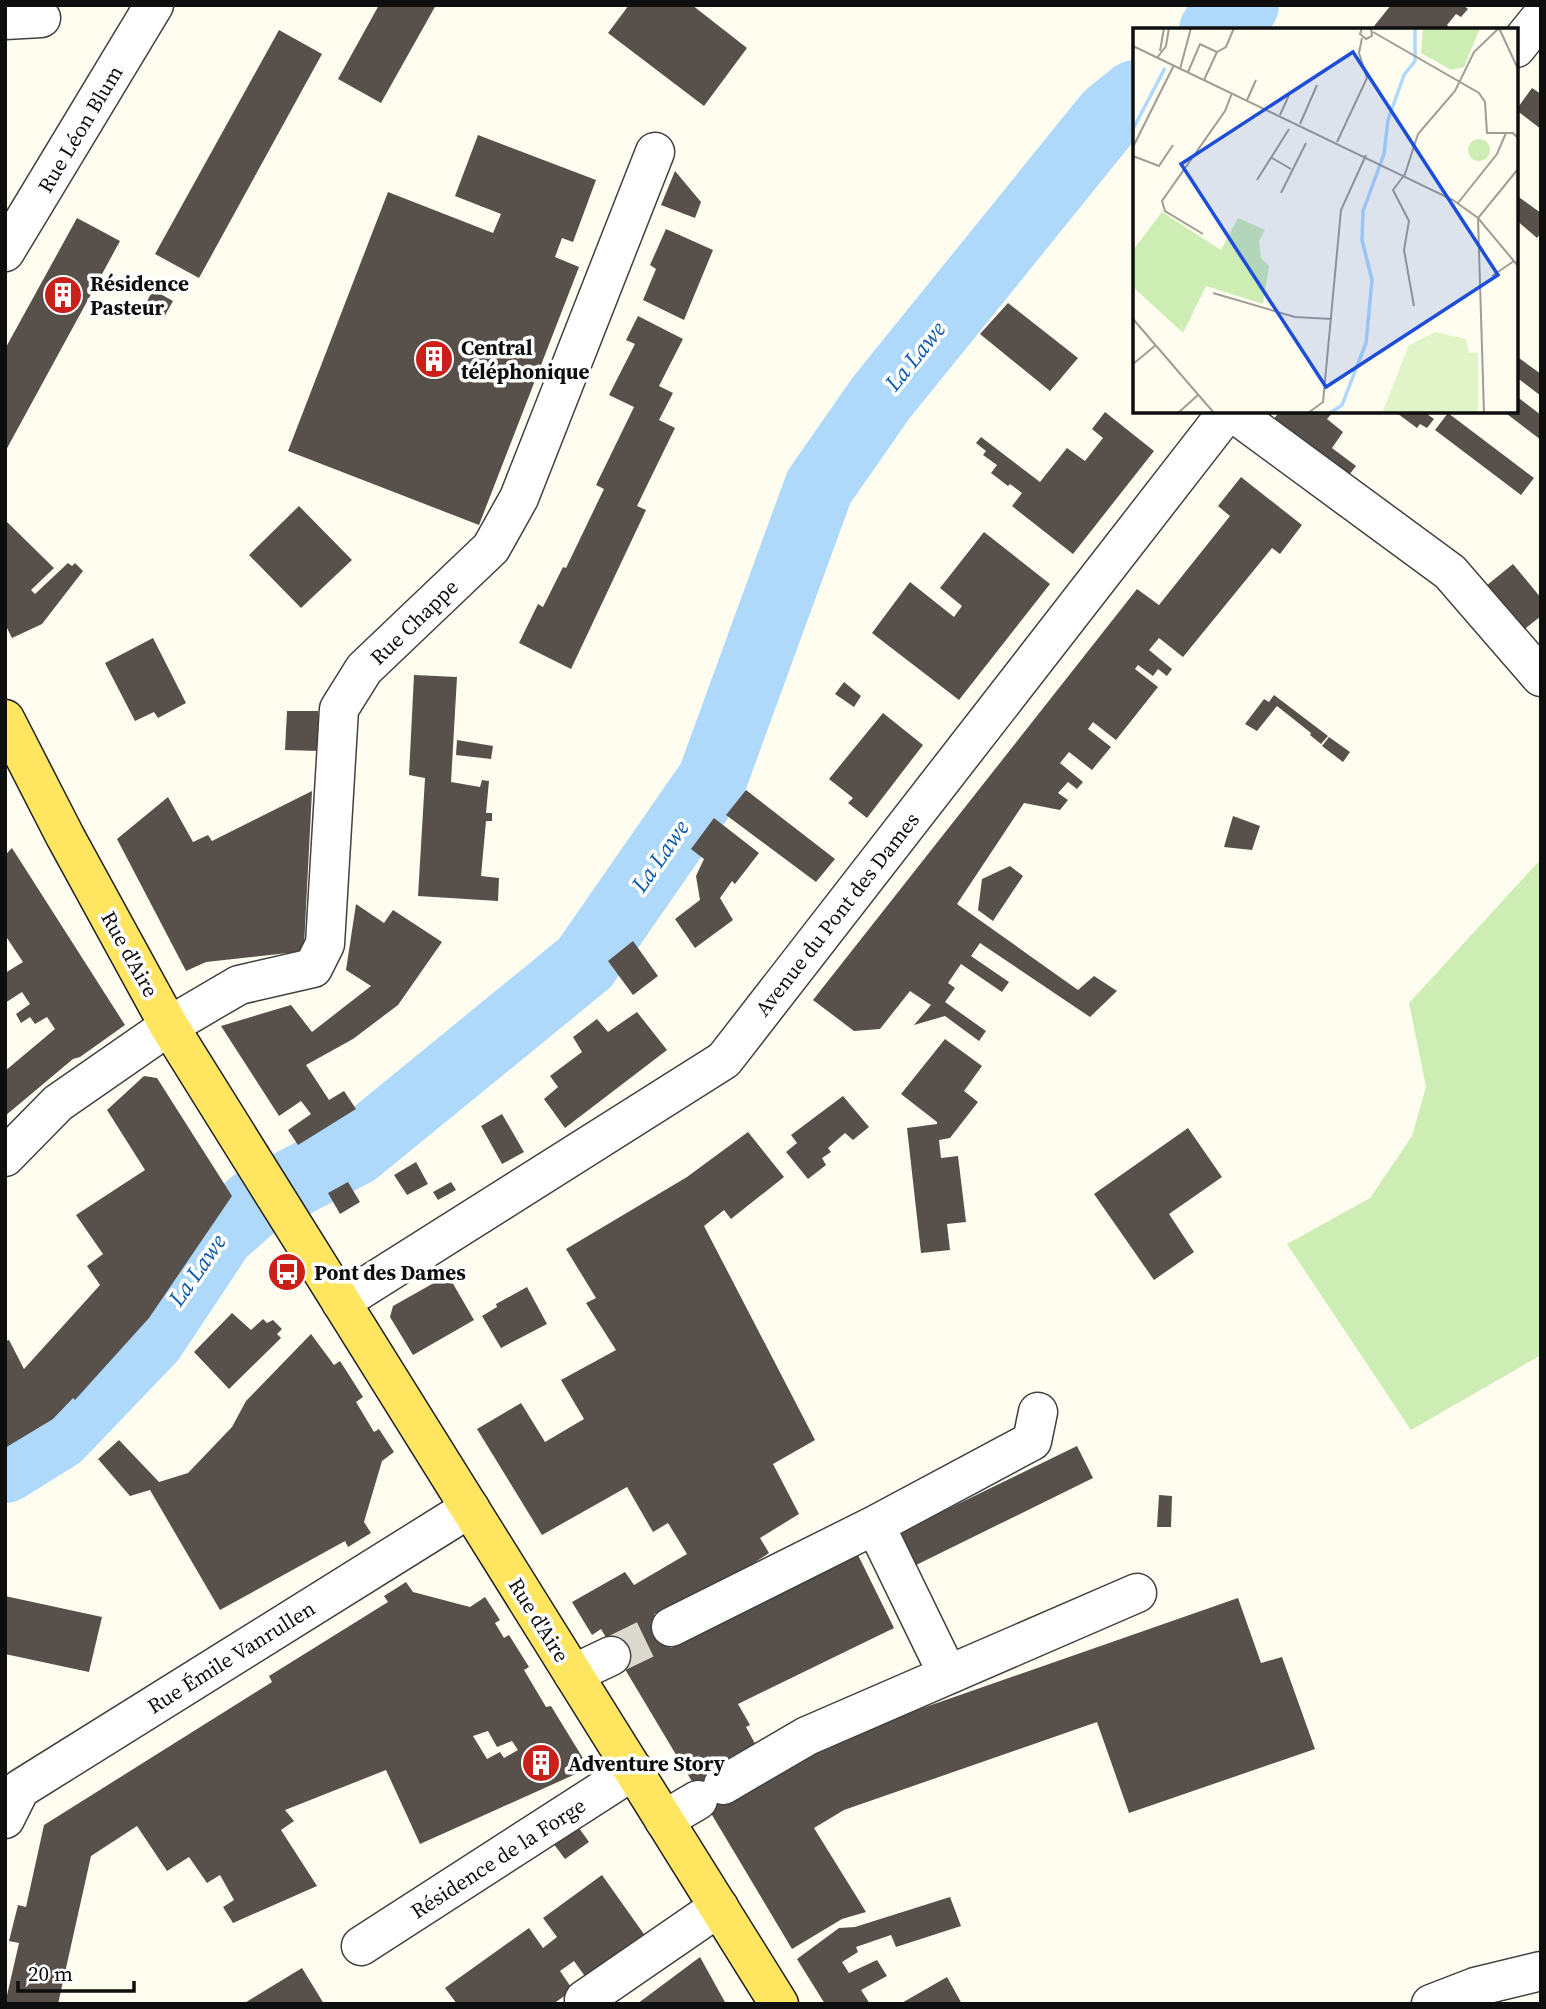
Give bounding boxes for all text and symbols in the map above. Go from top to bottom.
inset map [1133,28,1518,413]
street label: Rue Léon Blum [31,60,129,198]
place label: Résidence Pasteur [90,269,189,322]
building icon: Résidence Pasteur [42,274,84,316]
water label: La Lawe [876,314,953,398]
place label: Central téléphonique [461,333,590,386]
building icon: Central téléphonique [413,338,455,380]
street label: Rue Chappe [364,573,464,671]
street label: Avenue du Pont des Dames [748,806,926,1022]
water label: La Lawe [623,813,697,899]
street label: Rue d'Aire [94,906,166,1002]
water label: La Lawe [160,1227,234,1313]
bus stop icon: Pont des Dames [266,1251,308,1293]
place label: Pont des Dames [314,1258,466,1287]
street label: Rue d'Aire [502,1572,576,1668]
street label: Rue Émile Vanrullen [141,1593,321,1720]
building icon: Adventure Story [520,1742,562,1784]
place label: Adventure Story [568,1749,726,1778]
street label: Résidence de la Forge [405,1791,591,1925]
scale bar [18,1950,133,1994]
text: 20 m [28,1959,73,1988]

